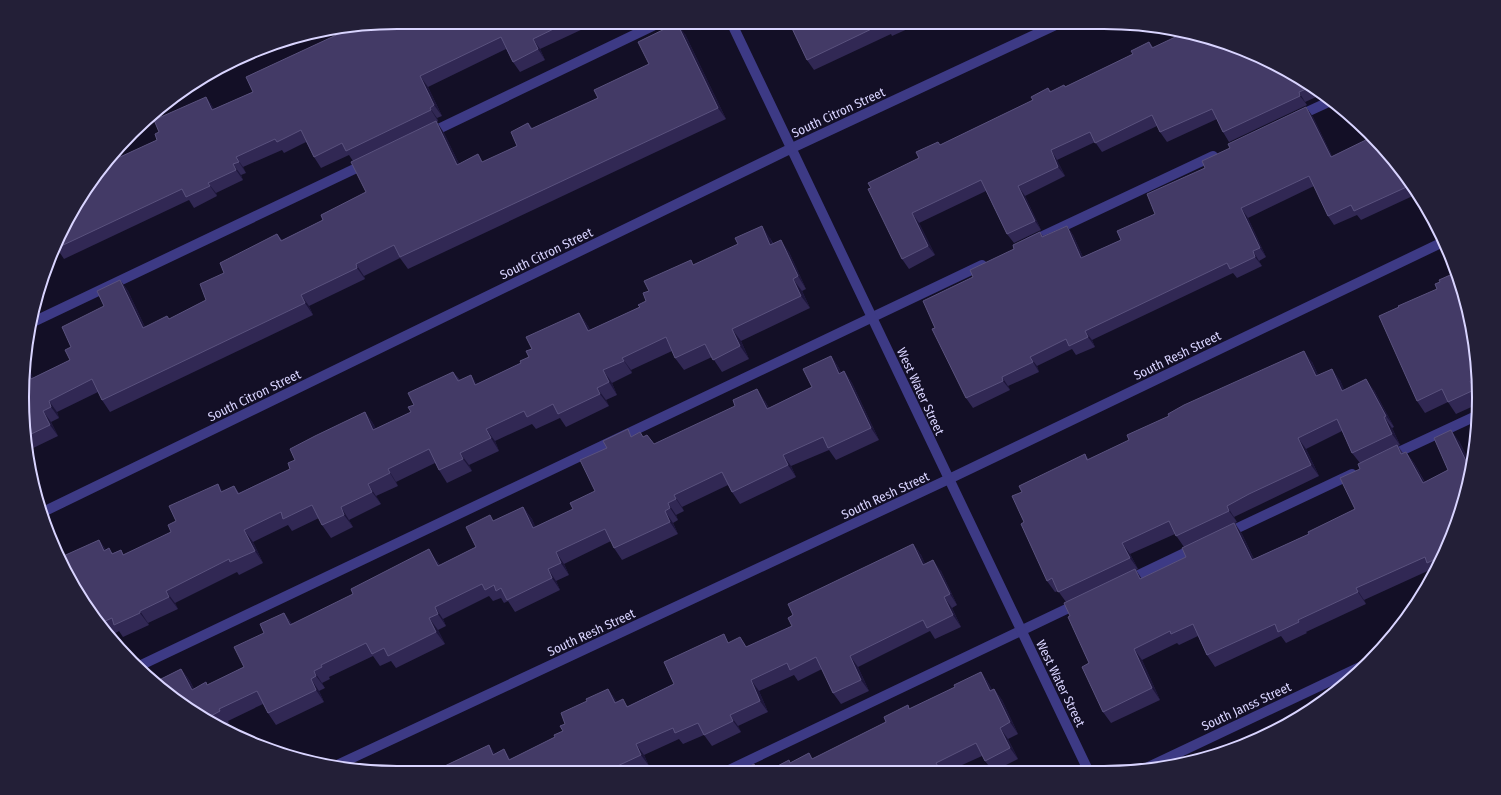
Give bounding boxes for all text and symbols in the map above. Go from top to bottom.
street label: South Citron Street [789,84,888,141]
street label: South Citron Street [497,224,596,282]
street label: South Resh Street [1131,328,1224,383]
street label: West Water Street [894,345,948,438]
street label: South Citron Street [205,366,304,424]
street label: South Resh Street [839,468,932,522]
street label: South Resh Street [545,605,638,659]
street label: West Water Street [1033,637,1088,730]
street label: South Janss Street [1199,679,1294,734]

